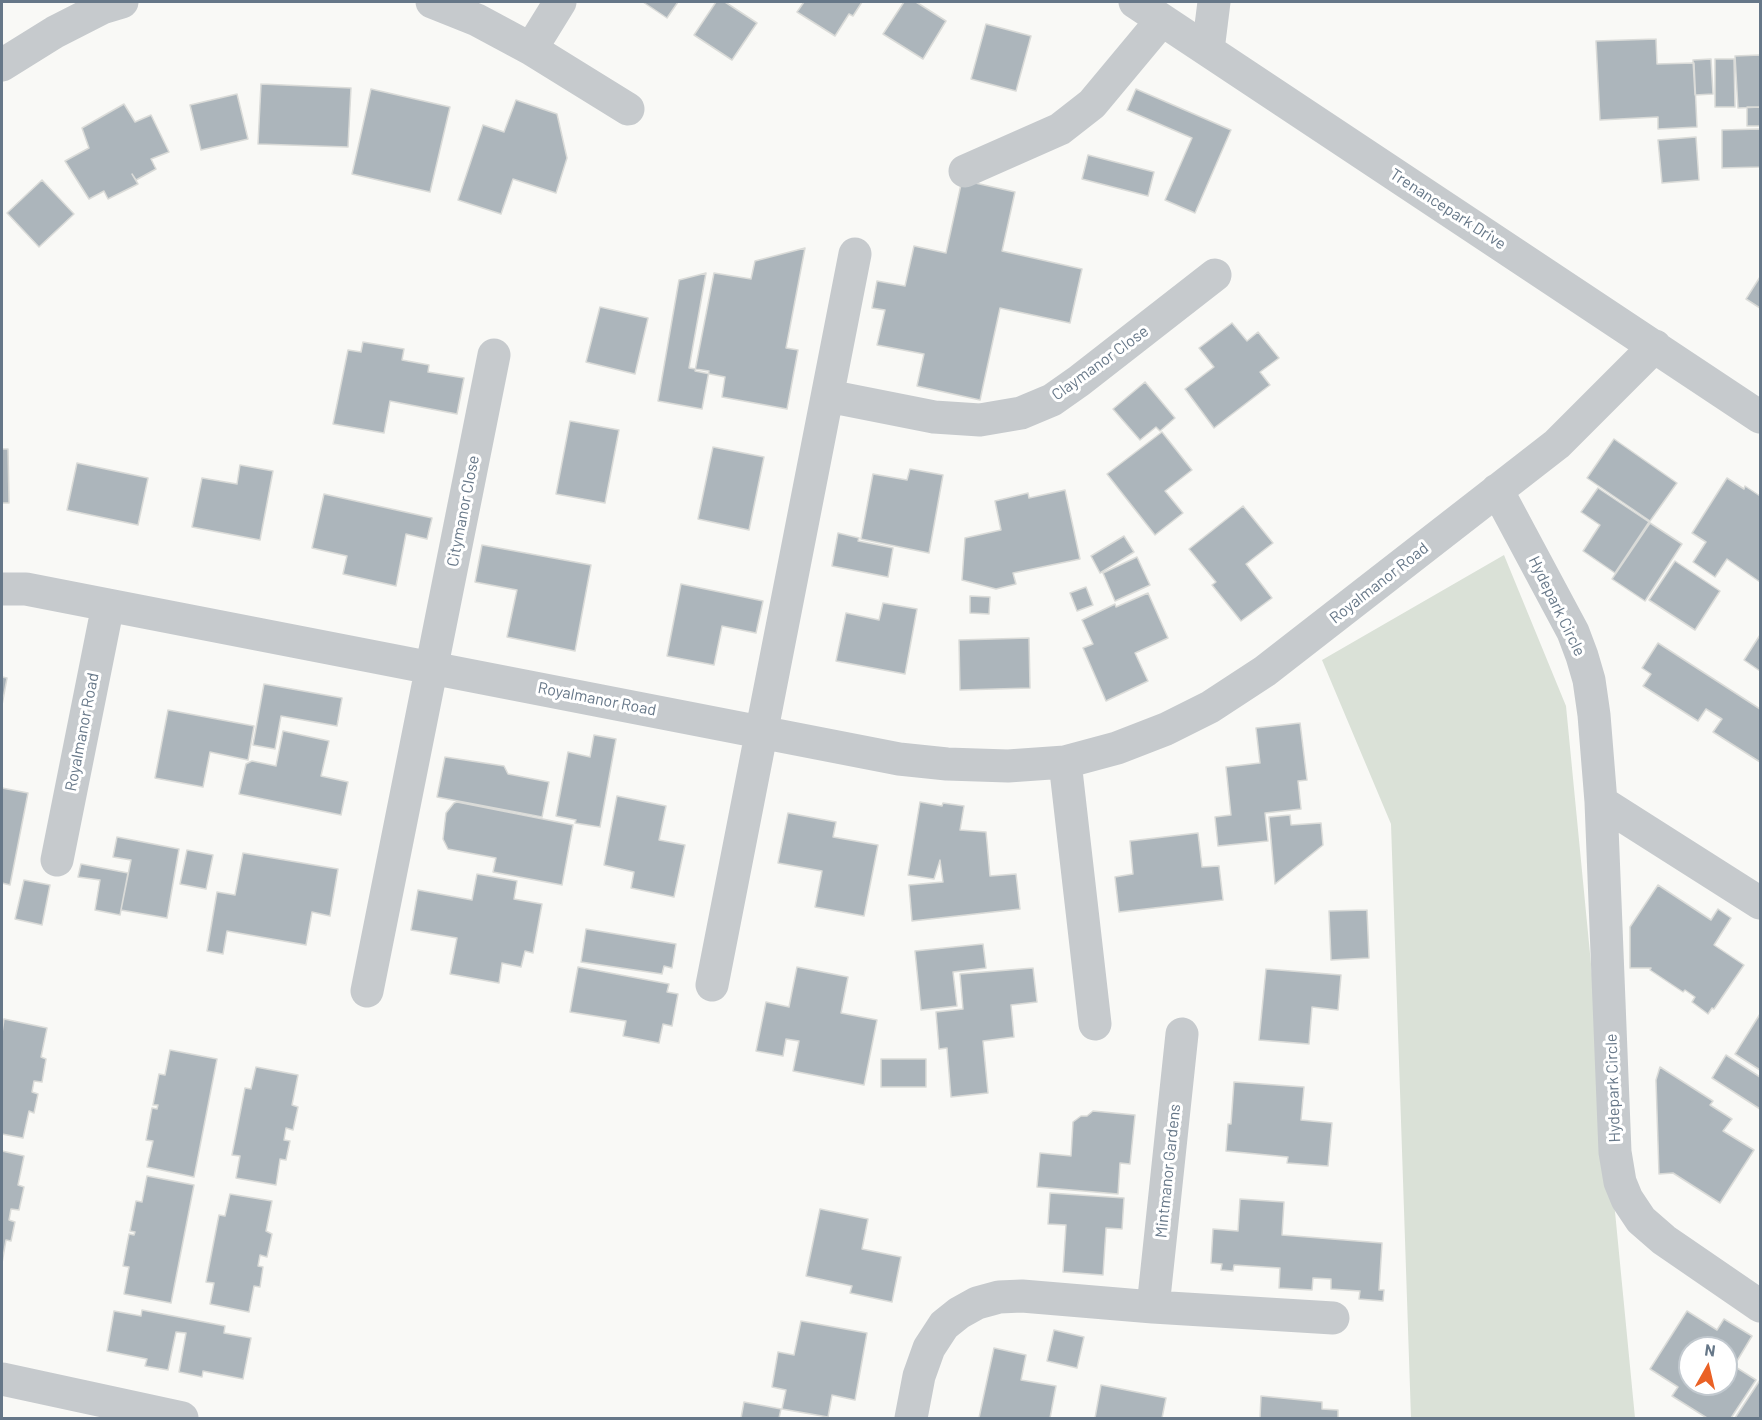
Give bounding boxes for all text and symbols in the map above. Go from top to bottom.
street label: Trenancepark Drive [1386,164,1510,254]
street label: Claymanor Close [1048,321,1152,405]
street label: Citymanor Close [443,454,483,568]
street label: Royalmanor Road [1326,538,1432,628]
street label: Hydepark Circle [1524,553,1590,659]
street label: Royalmanor Road [61,671,103,793]
street label: Royalmanor Road [536,678,658,720]
street label: Hydepark Circle [1602,1033,1624,1143]
street label: Mintmanor Gardens [1151,1103,1185,1239]
north arrow [1678,1336,1738,1396]
text: N [1704,1340,1717,1360]

